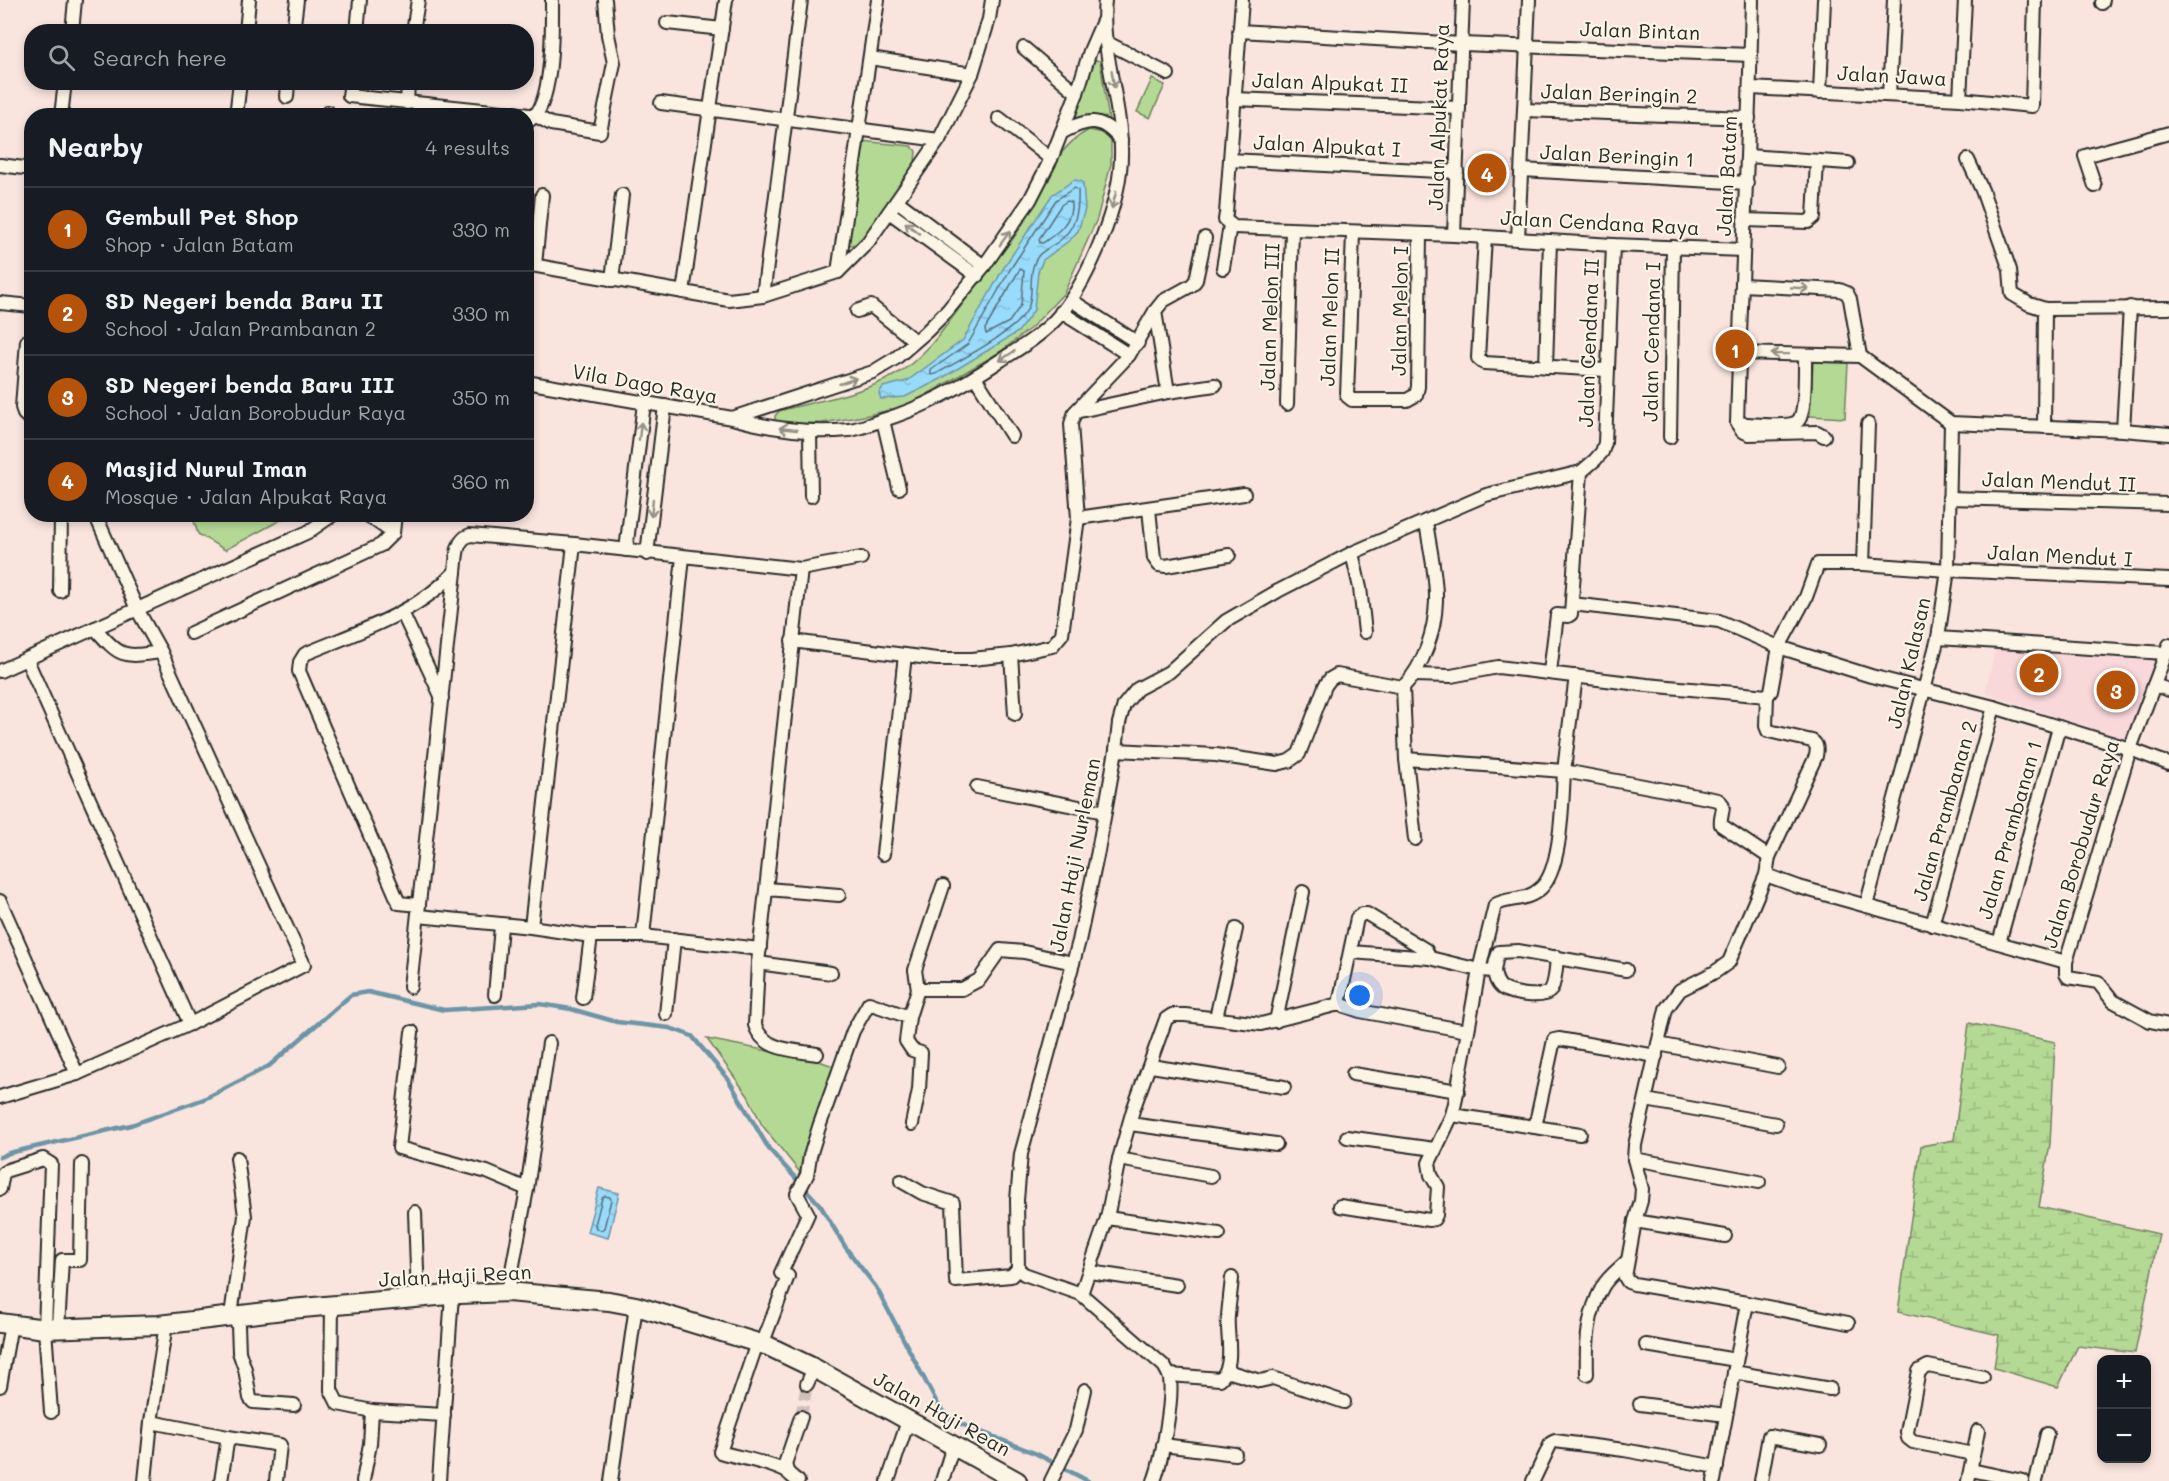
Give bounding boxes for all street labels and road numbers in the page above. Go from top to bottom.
street label: Jalan Bintan [1579,15,1701,45]
street label: Jalan Alpukat Raya [1422,23,1454,211]
street label: Jalan Jawa [1837,59,1948,91]
street label: Jalan Alpukat II [1251,66,1409,98]
street label: Jalan Beringin 2 [1540,77,1698,109]
street label: Jalan Batam [1710,115,1742,237]
street label: Jalan Alpukat I [1253,128,1402,162]
street label: Jalan Beringin 1 [1539,138,1695,172]
street label: Jalan Cendana Raya [1500,204,1700,240]
street label: Jalan Melon III [1253,243,1285,391]
street label: Jalan Melon I [1385,246,1413,376]
street label: Jalan Melon II [1314,247,1344,387]
street label: Jalan Cendana II [1572,258,1604,428]
street label: Jalan Cendana I [1637,262,1665,422]
street label: Vila Dago Raya [570,357,720,409]
street label: Jalan Mendut II [1982,465,2137,497]
street label: Jalan Mendut I [1987,538,2134,572]
street label: Jalan Kalasan [1880,595,1936,731]
street label: Jalan Prambanan 2 [1906,718,1982,904]
street label: Jalan Borobudur Raya [2036,736,2124,951]
street label: Jalan Prambanan 1 [1971,738,2047,922]
street label: Jalan Haji Nurleman [1042,756,1106,954]
street label: Jalan Haji Rean [378,1258,532,1292]
street label: Jalan Haji Rean [869,1365,1016,1462]

